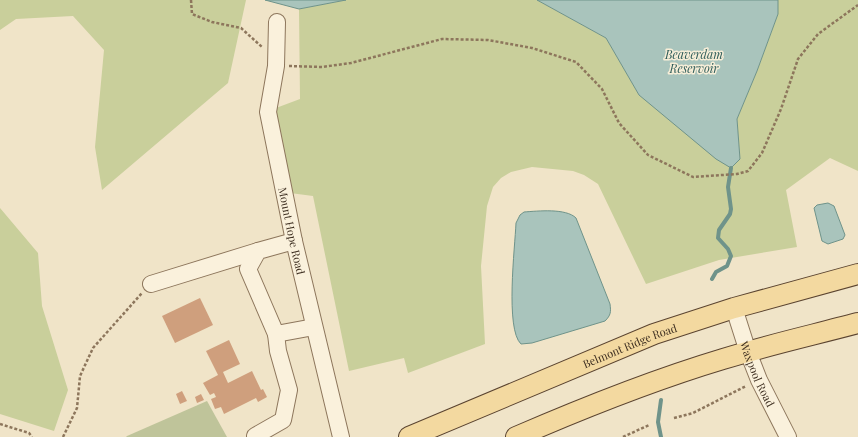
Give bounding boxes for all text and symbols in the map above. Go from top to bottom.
water label: Beaverdam Reservoir [664,46,723,76]
street label: Mount Hope Road [276,186,309,277]
street label: Belmont Ridge Road [580,319,679,371]
street label: Waxpool Road [737,338,779,410]

